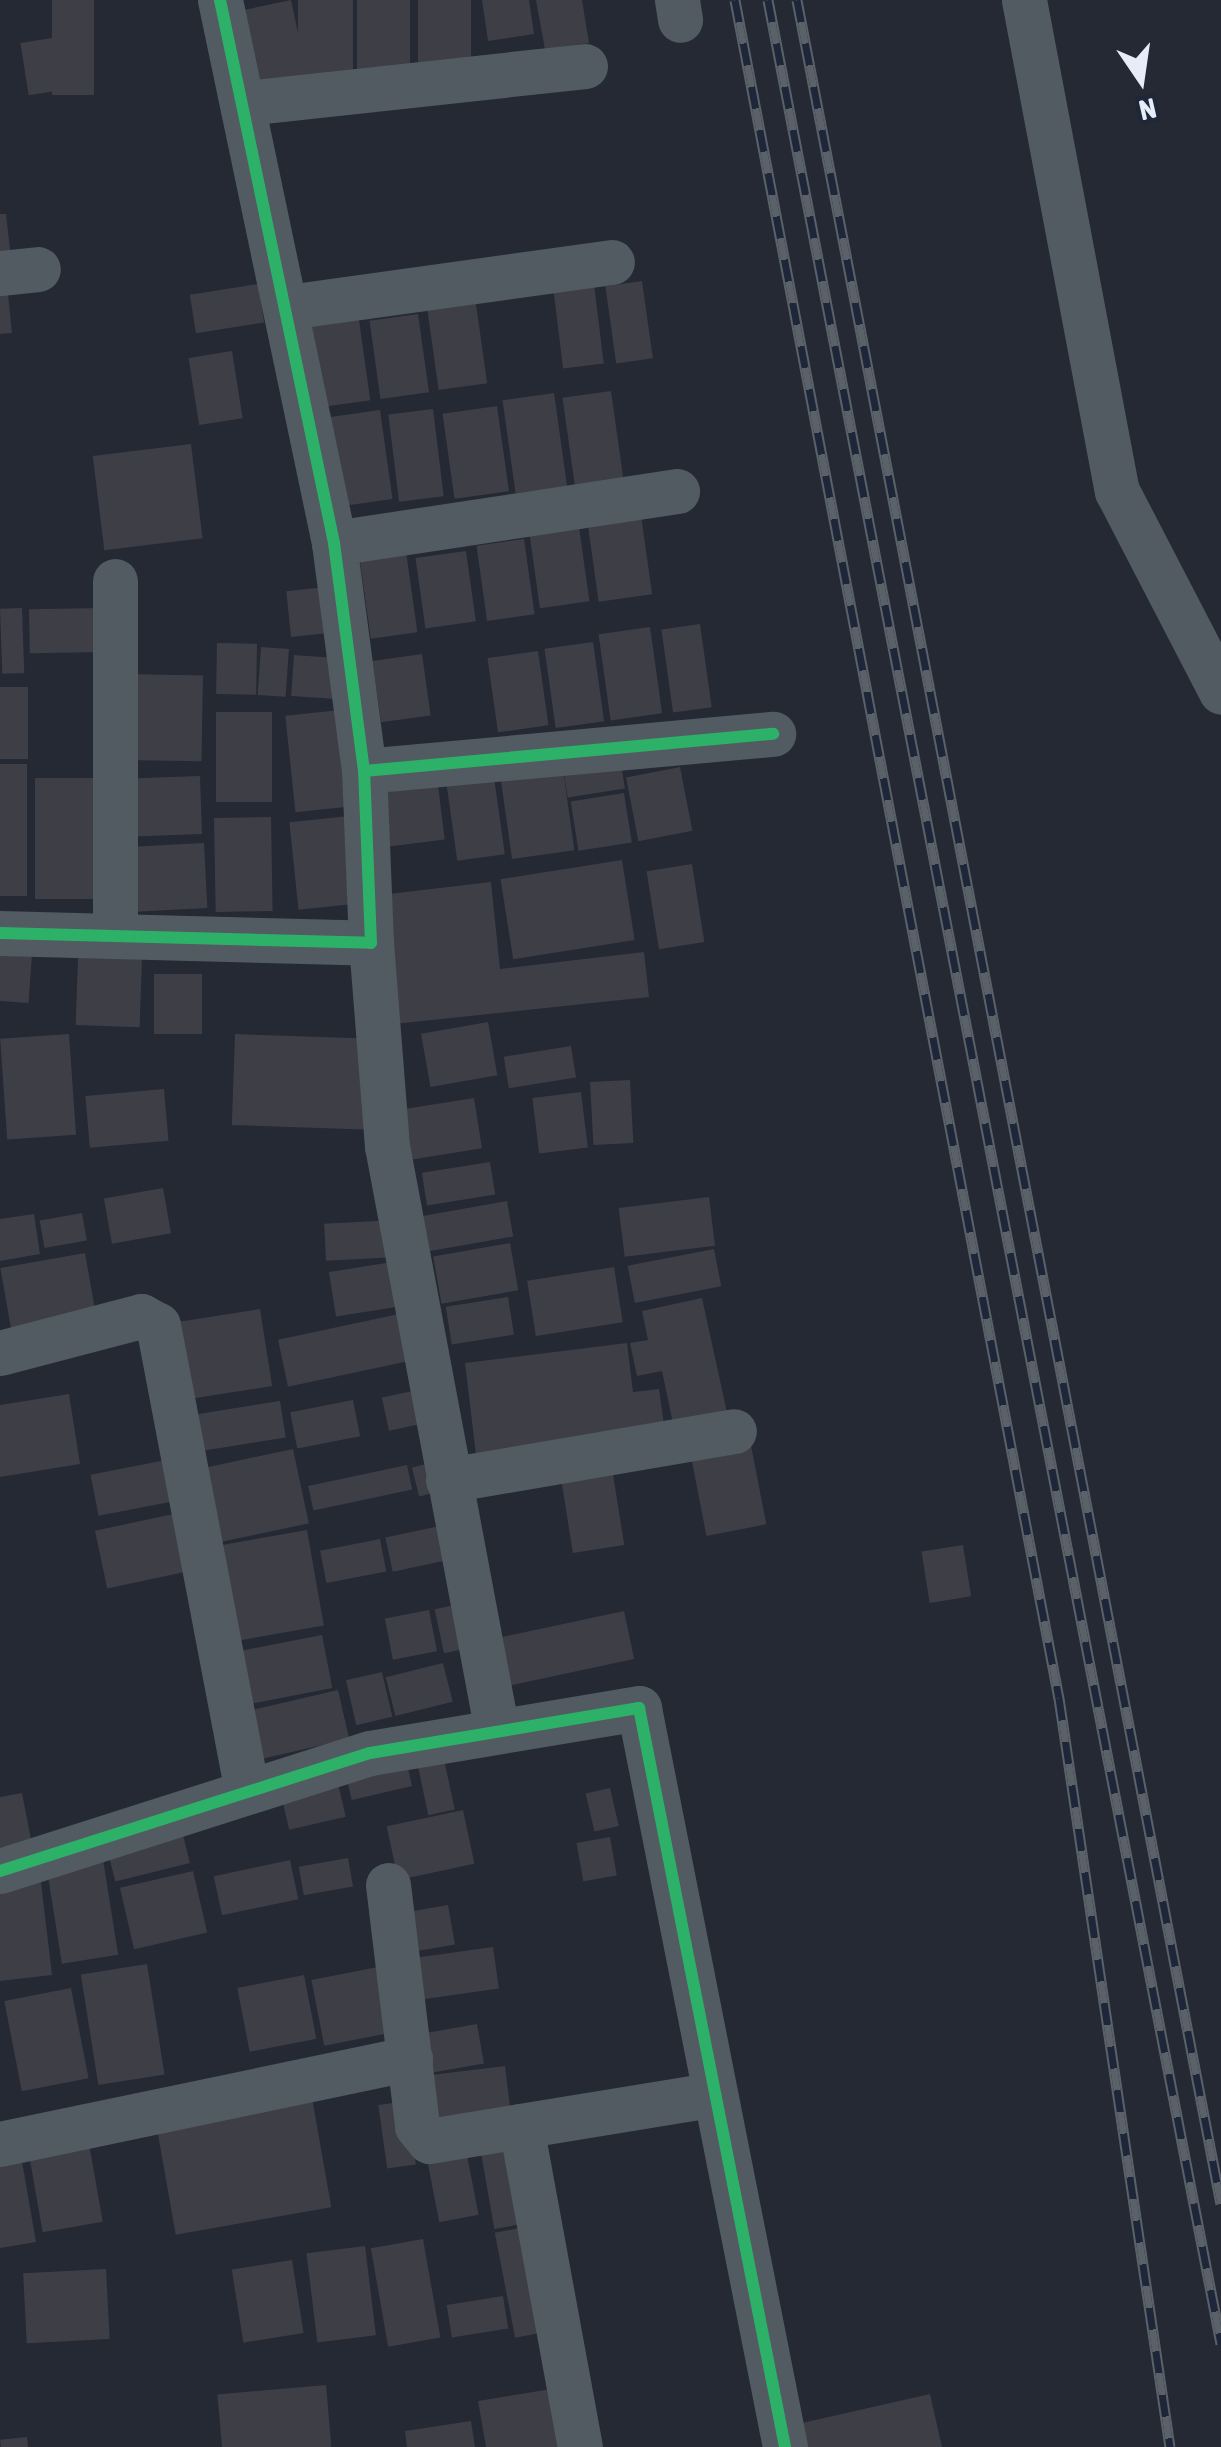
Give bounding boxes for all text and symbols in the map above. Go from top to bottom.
north arrow [1091,30,1191,130]
text: N [1136,92,1159,127]

